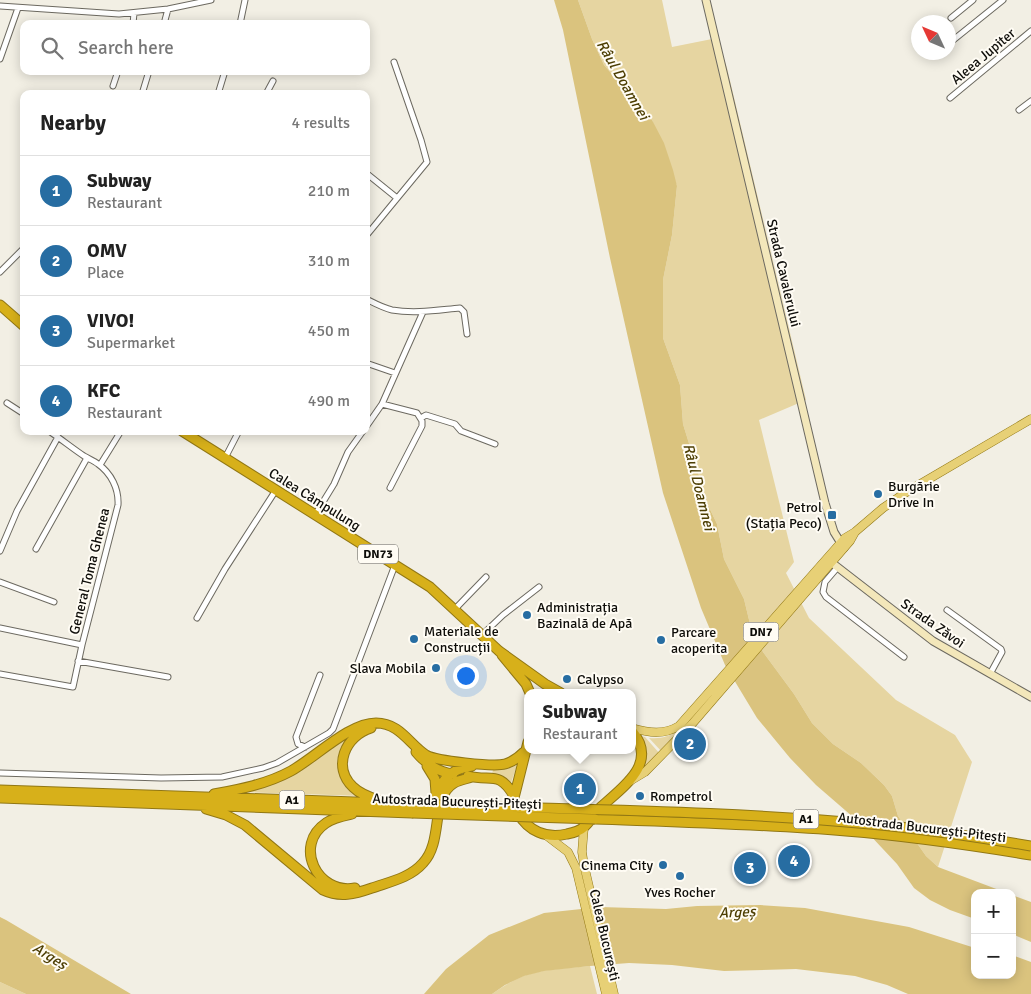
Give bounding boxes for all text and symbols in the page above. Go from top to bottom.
north arrow [911,15,956,60]
search box [20,20,370,75]
street label: Aleea Jupiter [948,24,1020,88]
icon: search [38,34,66,62]
text: Search here [78,36,174,60]
water label: Râul Doamnei [593,37,654,125]
text: Nearby [40,110,106,136]
text: 4 results [291,113,350,133]
text: Subway [87,169,151,193]
text: 1 [52,181,60,201]
text: 210 m [308,181,350,201]
text: Restaurant [87,193,162,213]
street label: Strada Cavalerului [763,218,804,329]
text: OMV [87,239,127,263]
text: 2 [52,251,60,271]
text: 310 m [308,251,350,271]
text: Place [87,263,124,283]
text: VIVO! [87,309,134,333]
text: 3 [52,321,60,341]
text: 450 m [308,321,350,341]
text: Supermarket [87,333,175,353]
text: KFC [87,379,120,403]
text: 4 [52,391,60,411]
text: 490 m [308,391,350,411]
text: Restaurant [87,403,162,423]
water label: Râul Doamnei [679,442,719,534]
street label: Calea Câmpulung [266,464,364,534]
place label: Burgărie Drive In [888,478,940,511]
marker: Burgărie Drive In [872,488,884,500]
place label: Petrol (Stația Peco) [746,499,822,532]
street label: General Toma Ghenea [66,506,113,636]
marker: Petrol (Stația Peco) [826,509,838,521]
road number: DN73 [358,544,398,564]
street label: Strada Zăvoi [897,595,968,652]
place label: Administrația Bazinală de Apă [537,599,632,632]
marker: Administrația Bazinală de Apă [521,609,533,621]
road number: DN7 [744,622,778,642]
place label: Materiale de Construcții [424,623,499,656]
place label: Parcare acoperita [671,624,727,657]
marker: Materiale de Construcții [408,633,420,645]
marker: Parcare acoperita [655,634,667,646]
place label: Slava Mobila [350,660,426,677]
marker: Slava Mobila [430,662,442,674]
your location [453,663,479,689]
place label: Calypso [577,671,624,688]
marker: Calypso [561,673,573,685]
popup [524,689,636,754]
text: Subway [542,700,607,724]
text: Restaurant [542,724,618,744]
pin: 2 [674,725,706,763]
pin: 1 [564,770,596,808]
place label: Rompetrol [650,788,712,805]
road number: A1 [280,790,304,810]
street label: Autostrada București-Pitești [372,790,542,813]
marker: Rompetrol [634,790,646,802]
street label: Autostrada București-Pitești [837,809,1007,846]
road number: A1 [794,810,818,829]
pin: 4 [778,842,810,880]
pin: 3 [734,849,766,887]
place label: Cinema City [581,857,653,874]
marker: Cinema City [657,859,669,871]
marker: Yves Rocher [674,870,686,882]
place label: Yves Rocher [644,884,716,901]
street label: Calea București [586,888,623,983]
map controls [971,889,1016,979]
button: + [971,889,1016,934]
water label: Argeș [718,902,757,922]
button: − [971,934,1016,979]
water label: Argeș [30,939,71,974]

